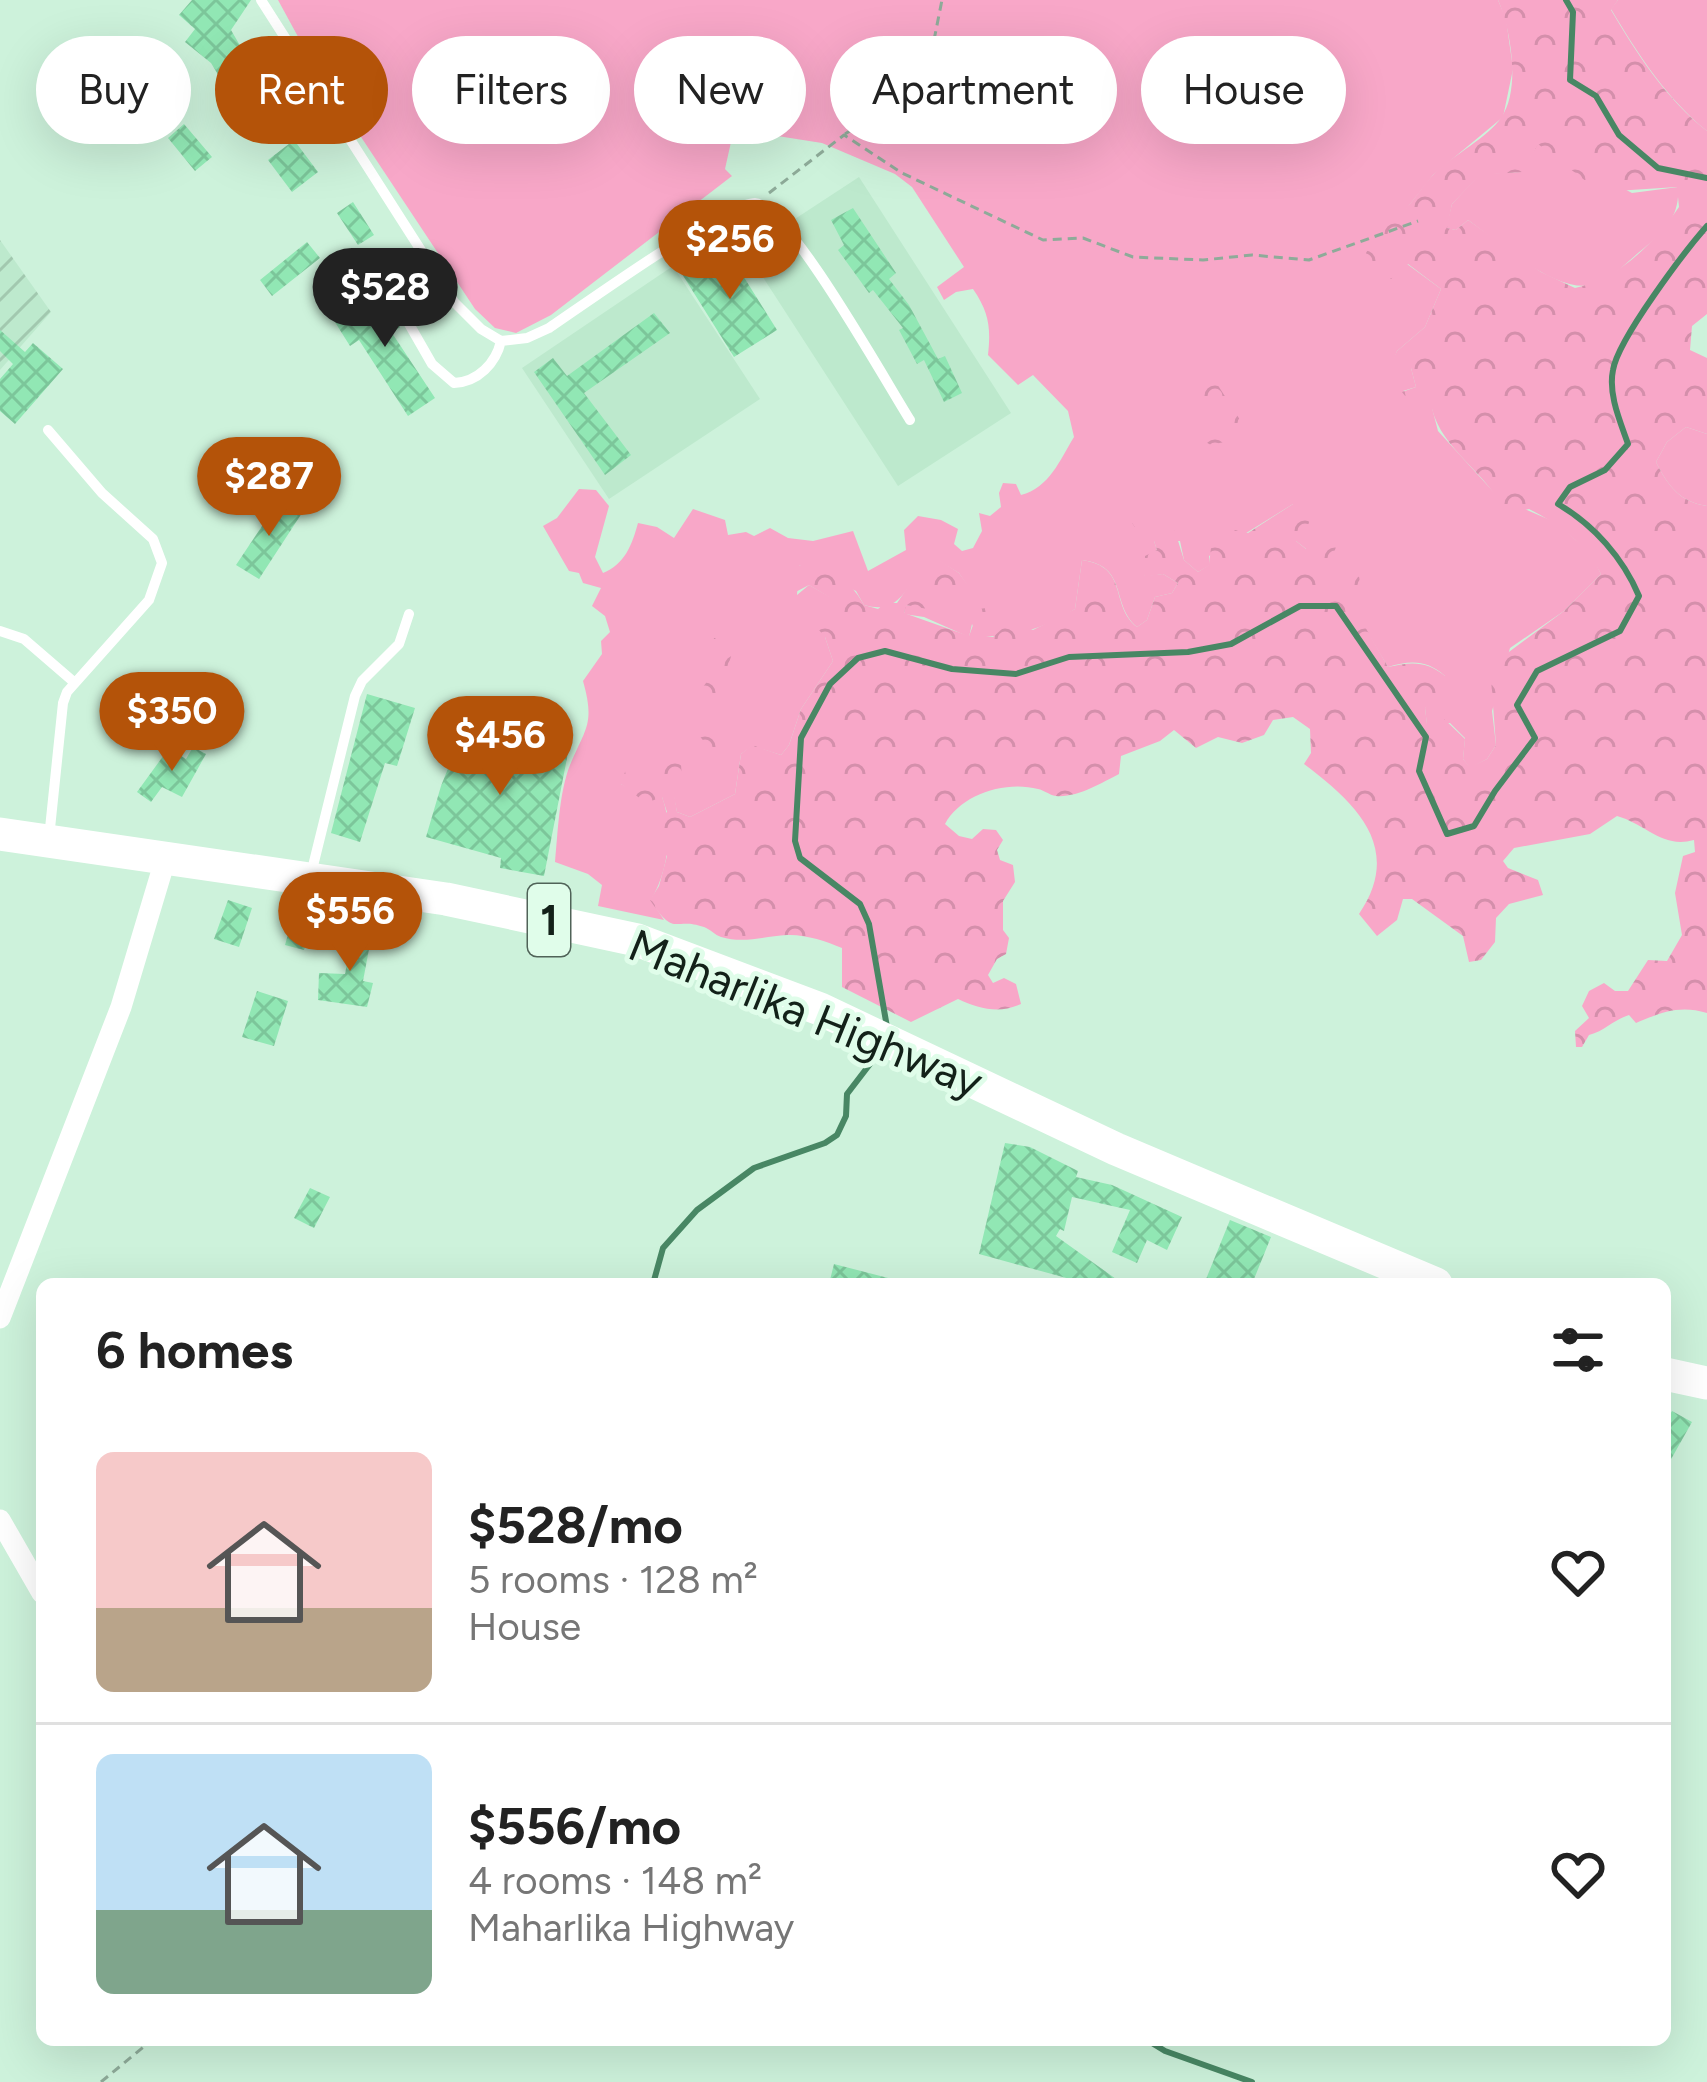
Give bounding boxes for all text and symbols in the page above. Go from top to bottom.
chip: Buy [36,36,191,144]
chip: Rent [215,36,388,144]
chip: Filters [412,36,610,144]
chip: New [634,36,806,144]
chip: Apartment [830,36,1117,144]
chip: House [1141,36,1346,144]
pin: $256 [659,200,801,302]
text: $256 [685,215,775,262]
pin: $528 [314,248,456,350]
text: $528 [340,263,430,310]
pin: $287 [198,437,340,539]
text: $287 [224,452,314,499]
pin: $350 [101,672,243,774]
text: $350 [126,687,218,734]
pin: $456 [429,696,571,798]
text: $456 [454,711,546,758]
pin: $556 [279,872,421,974]
road number: 1 [528,884,570,956]
text: $556 [305,887,395,934]
street label: Maharlika Highway [621,917,991,1109]
icon: filters [1545,1317,1611,1383]
text: 6 homes [96,1320,293,1381]
text: $528/mo [468,1495,683,1556]
icon: home [192,1500,336,1644]
icon: heart [1545,1539,1611,1605]
text: 5 rooms · 128 m² [468,1556,758,1603]
text: House [468,1603,581,1650]
text: $556/mo [468,1796,681,1857]
icon: home [192,1802,336,1946]
icon: heart [1545,1841,1611,1907]
text: 4 rooms · 148 m² [468,1857,762,1904]
text: Maharlika Highway [468,1904,794,1951]

